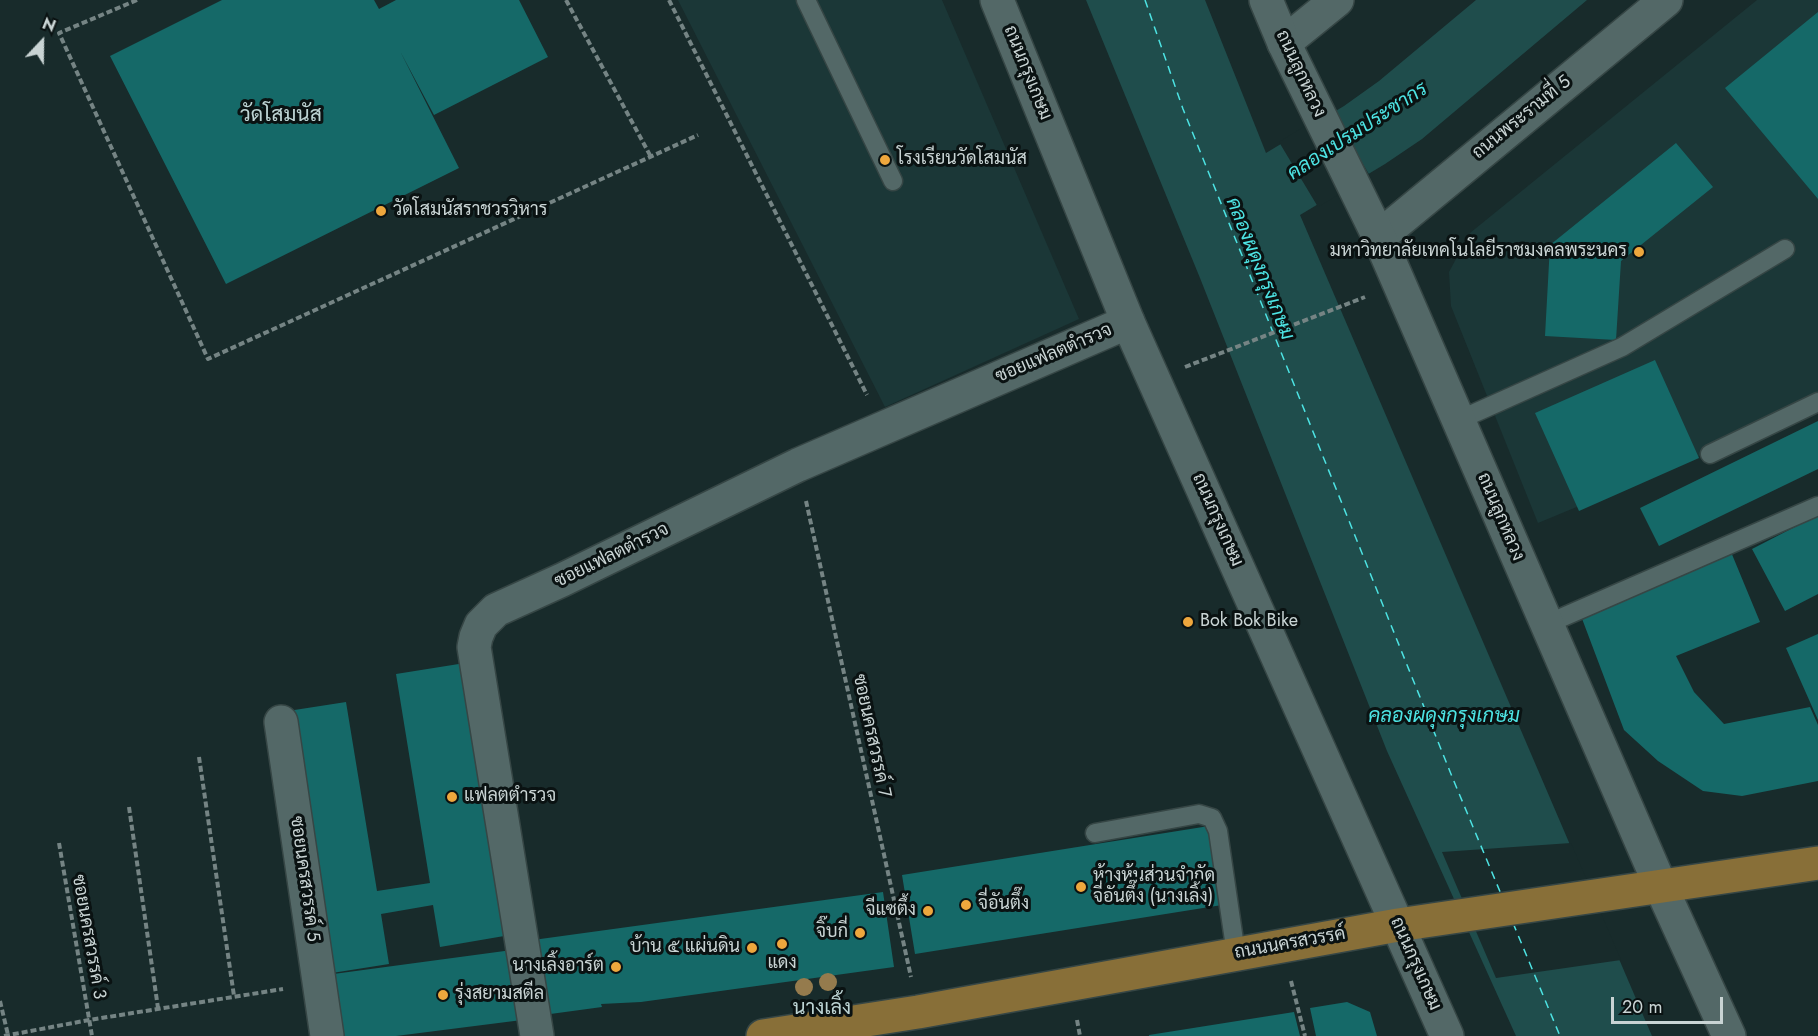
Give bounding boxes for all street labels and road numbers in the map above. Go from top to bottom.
street label: ถนนกรุงเกษม [998,23,1056,123]
street label: ถนนลูกหลวง [1270,27,1330,121]
street label: ถนนพระรามที่ 5 [1468,72,1576,164]
street label: ซอยแฟลตตำรวจ [993,320,1115,388]
street label: ถนนกรุงเกษม [1187,470,1247,570]
street label: ถนนลูกหลวง [1472,470,1528,564]
street label: ซอยแฟลตตำรวจ [551,519,673,593]
street label: ซอยนครสวรรค์ 7 [847,672,895,800]
street label: ซอยนครสวรรค์ 5 [285,815,323,943]
street label: ซอยนครสวรรค์ 3 [66,873,110,1001]
street label: ถนนกรุงเกษม [1385,914,1445,1014]
street label: ถนนนครสวรรค์ [1233,924,1347,964]

